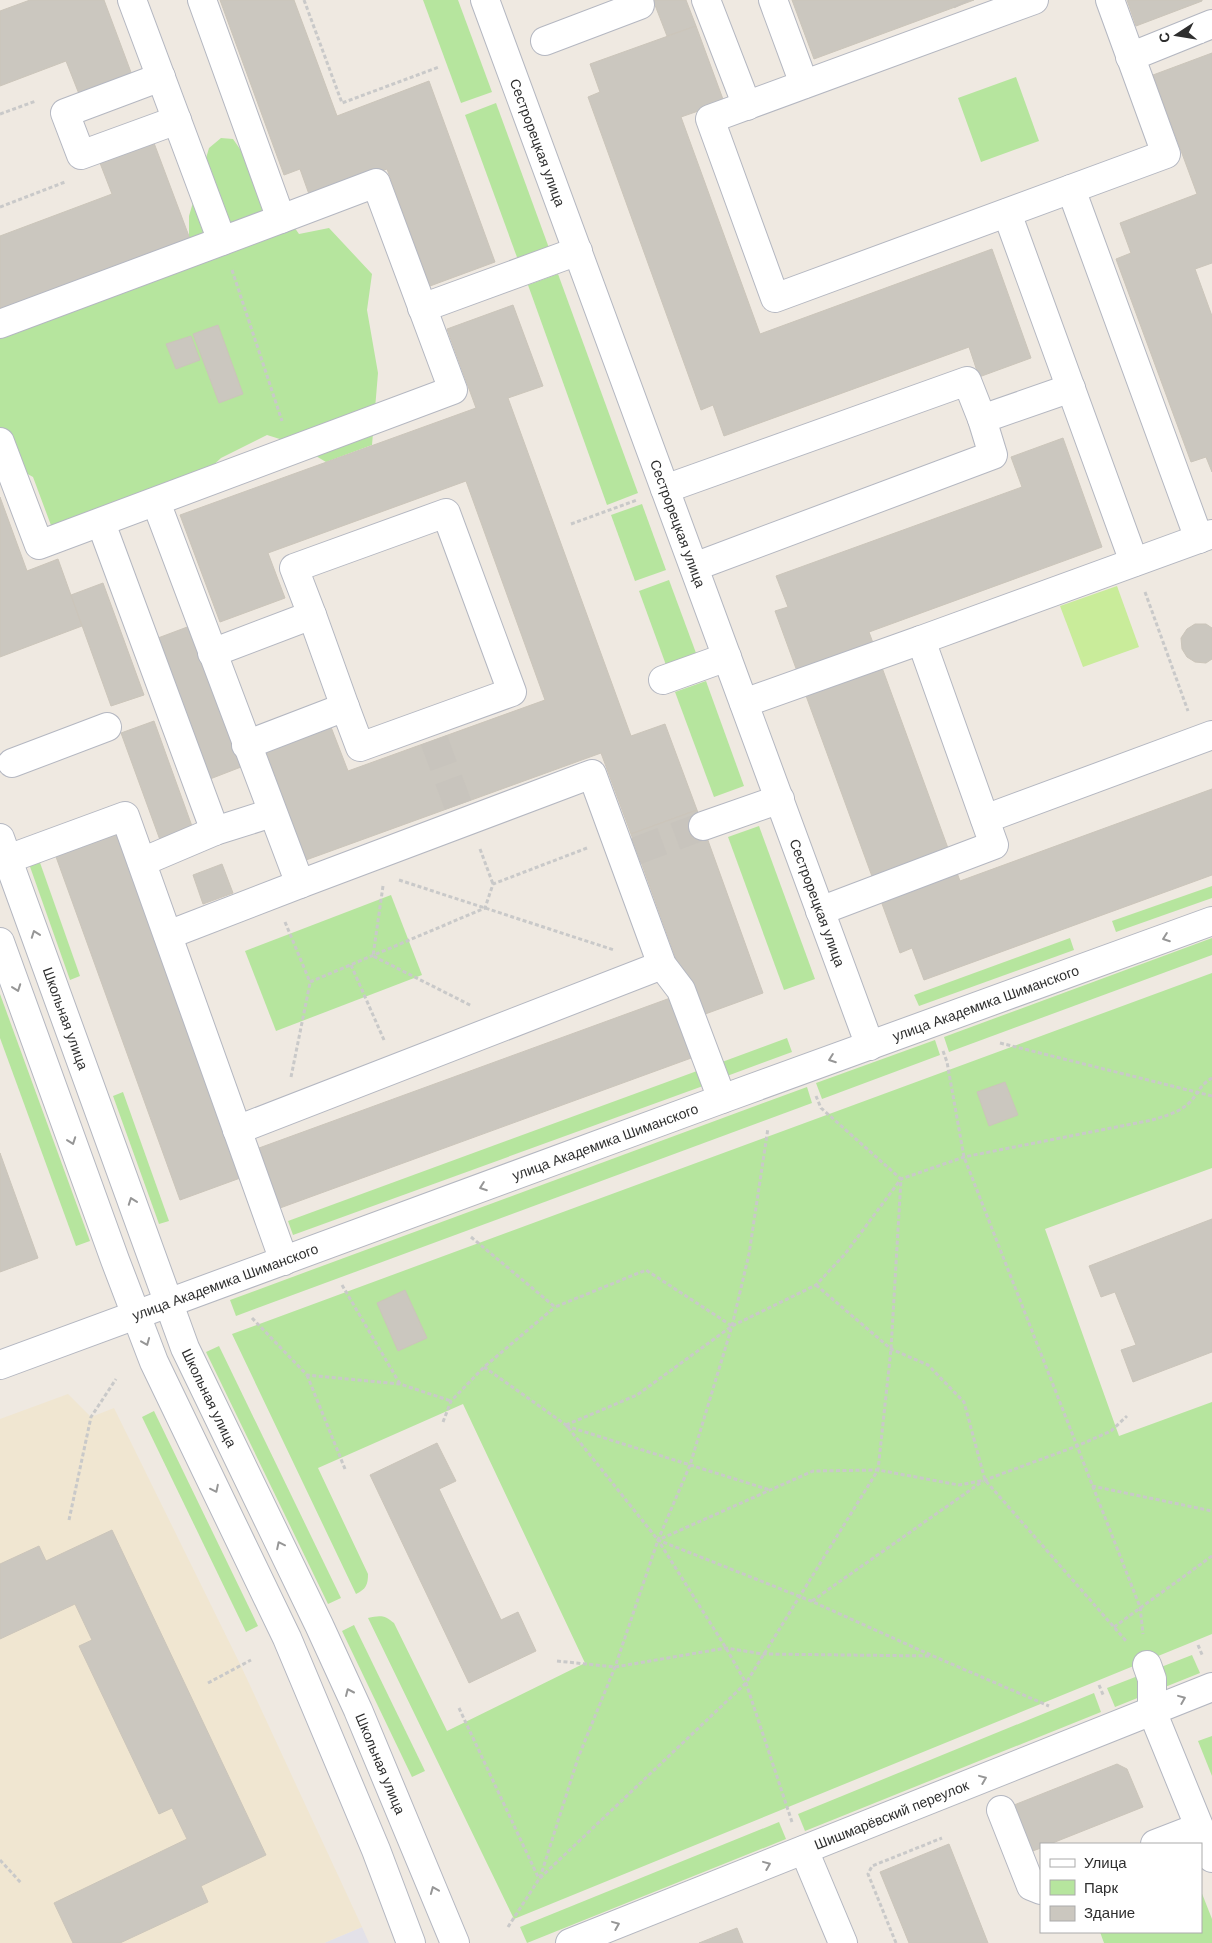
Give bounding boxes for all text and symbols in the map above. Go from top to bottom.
north arrow [1152,10,1202,60]
text: С [1155,31,1173,44]
street label: Сестрорецкая улица [507,77,568,209]
street label: Сестрорецкая улица [647,458,709,590]
street label: Сестрорецкая улица [786,837,848,969]
one-way arrow [31,930,41,938]
one-way arrow [1162,932,1171,942]
street label: улица Академика Шиманского [890,962,1081,1044]
street label: Школьная улица [40,965,91,1072]
one-way arrow [11,983,21,992]
one-way arrow [829,1053,837,1063]
street label: улица Академика Шиманского [510,1100,701,1184]
one-way arrow [66,1136,76,1145]
one-way arrow [479,1181,488,1191]
one-way arrow [128,1198,138,1206]
street label: улица Академика Шиманского [130,1240,321,1324]
one-way arrow [140,1338,150,1346]
street label: Школьная улица [179,1346,240,1450]
one-way arrow [209,1484,219,1493]
one-way arrow [276,1541,287,1550]
one-way arrow [345,1688,356,1697]
one-way arrow [1177,1695,1186,1705]
street label: Школьная улица [352,1711,409,1817]
one-way arrow [978,1775,986,1785]
street label: Шишмарёвский переулок [812,1777,972,1853]
legend [1040,1843,1202,1933]
text: Улица [1084,1854,1127,1871]
one-way arrow [762,1861,770,1871]
text: Парк [1084,1879,1118,1896]
one-way arrow [429,1886,440,1895]
text: Здание [1084,1904,1135,1921]
one-way arrow [611,1921,619,1931]

